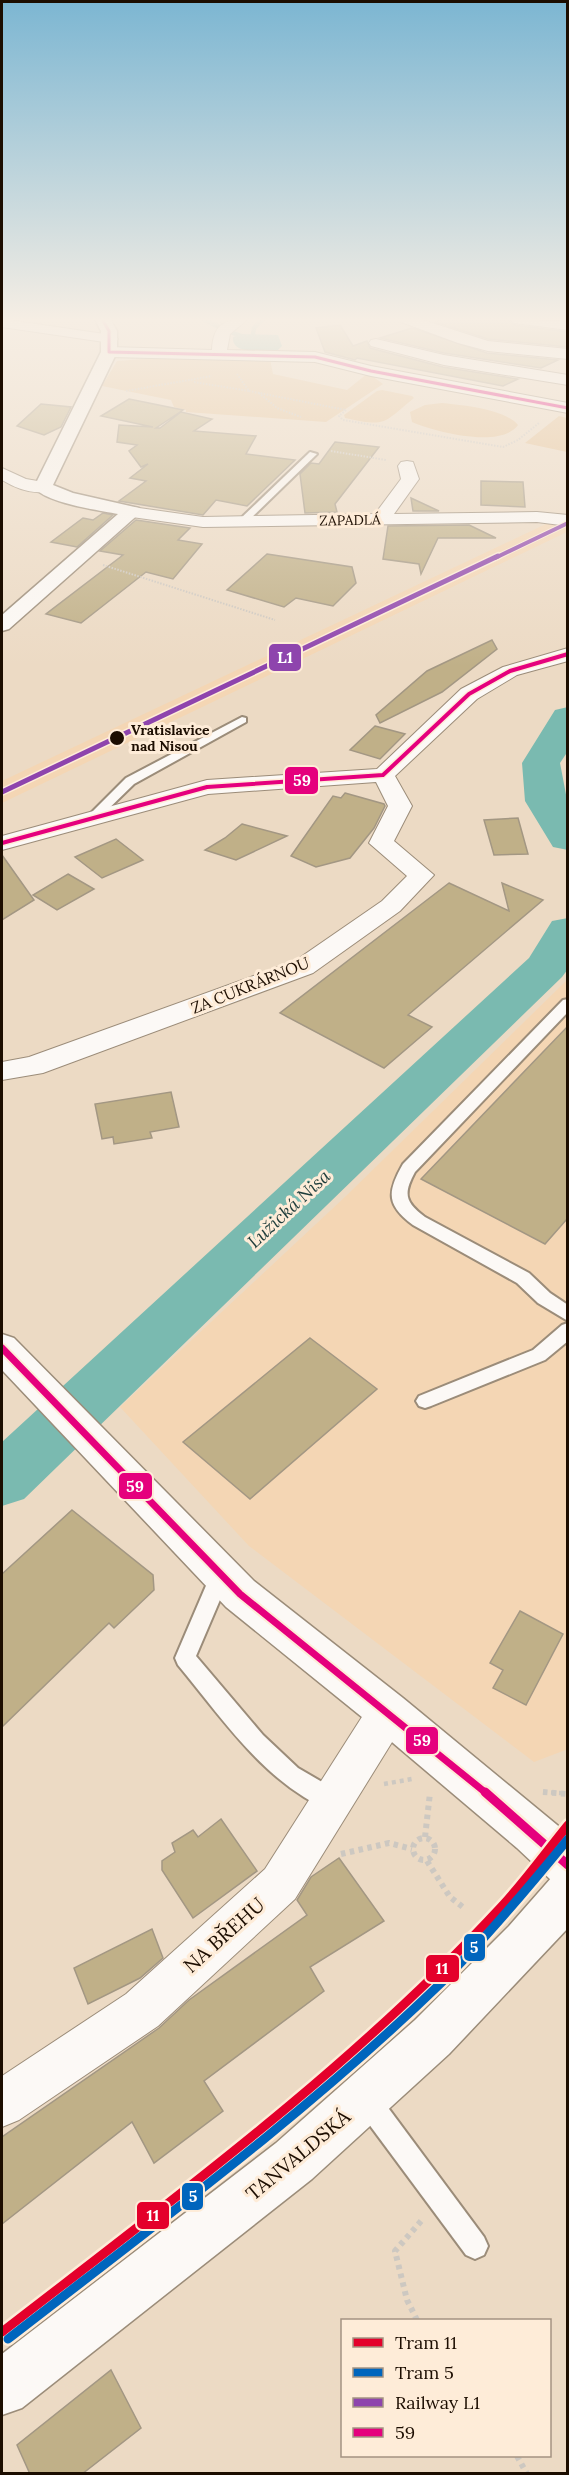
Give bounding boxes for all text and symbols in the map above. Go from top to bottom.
street label: ZAPADLÁ [319,510,381,530]
line badge: L1 [268,643,302,672]
text: L1 [277,647,293,667]
place label: Vratislavice nad Nisou [131,721,210,755]
marker: Vratislavice nad Nisou [108,729,126,747]
line badge: 59 [284,766,319,795]
text: 59 [293,770,311,790]
street label: ZA CUKRÁRNOU [188,952,312,1018]
water label: Lužická Nisa [242,1164,335,1253]
line badge: 59 [118,1472,153,1500]
text: 59 [126,1476,144,1496]
line badge: 59 [405,1726,439,1755]
text: 59 [413,1730,431,1750]
street label: NA BŘEHU [178,1892,270,1978]
line badge: 5 [463,1933,486,1962]
text: 5 [470,1937,479,1957]
line badge: 11 [425,1954,460,1983]
text: 11 [436,1958,449,1978]
street label: TANVALDSKÁ [240,2103,355,2206]
line badge: 5 [181,2182,204,2211]
text: 5 [189,2186,198,2206]
line badge: 11 [136,2201,170,2230]
text: 11 [147,2205,160,2225]
legend [341,2319,551,2457]
text: Tram 11 [395,2331,457,2354]
text: Tram 5 [395,2361,454,2384]
text: Railway L1 [395,2391,480,2414]
text: 59 [395,2421,415,2444]

